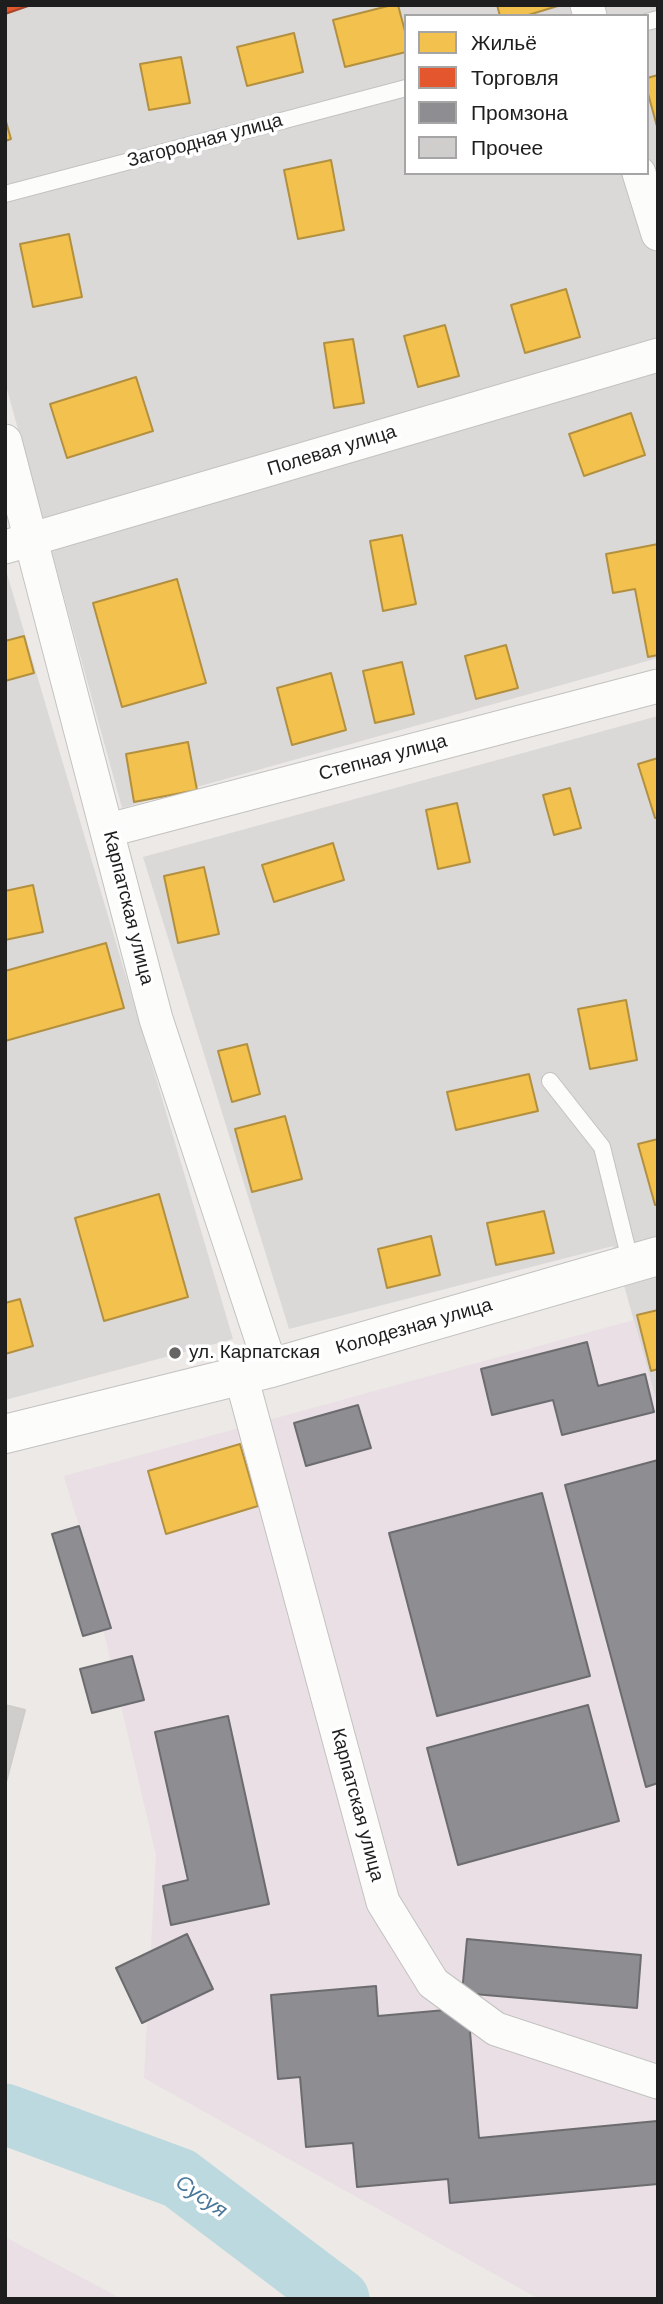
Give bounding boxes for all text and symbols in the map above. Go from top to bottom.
legend [404,14,649,175]
text: Жильё [471,31,537,54]
text: Торговля [471,66,559,89]
text: Промзона [471,101,568,124]
street label: Загородная улица [125,109,285,173]
text: Прочее [471,136,543,159]
street label: Полевая улица [265,421,399,481]
street label: Степная улица [316,730,450,786]
street label: Карпатская улица [98,829,158,987]
street label: Колодезная улица [333,1294,495,1360]
place label: ул. Карпатская [189,1342,320,1364]
marker: ул. Карпатская [167,1345,183,1361]
street label: Карпатская улица [326,1726,388,1884]
water label: Сусуя [170,2170,232,2224]

